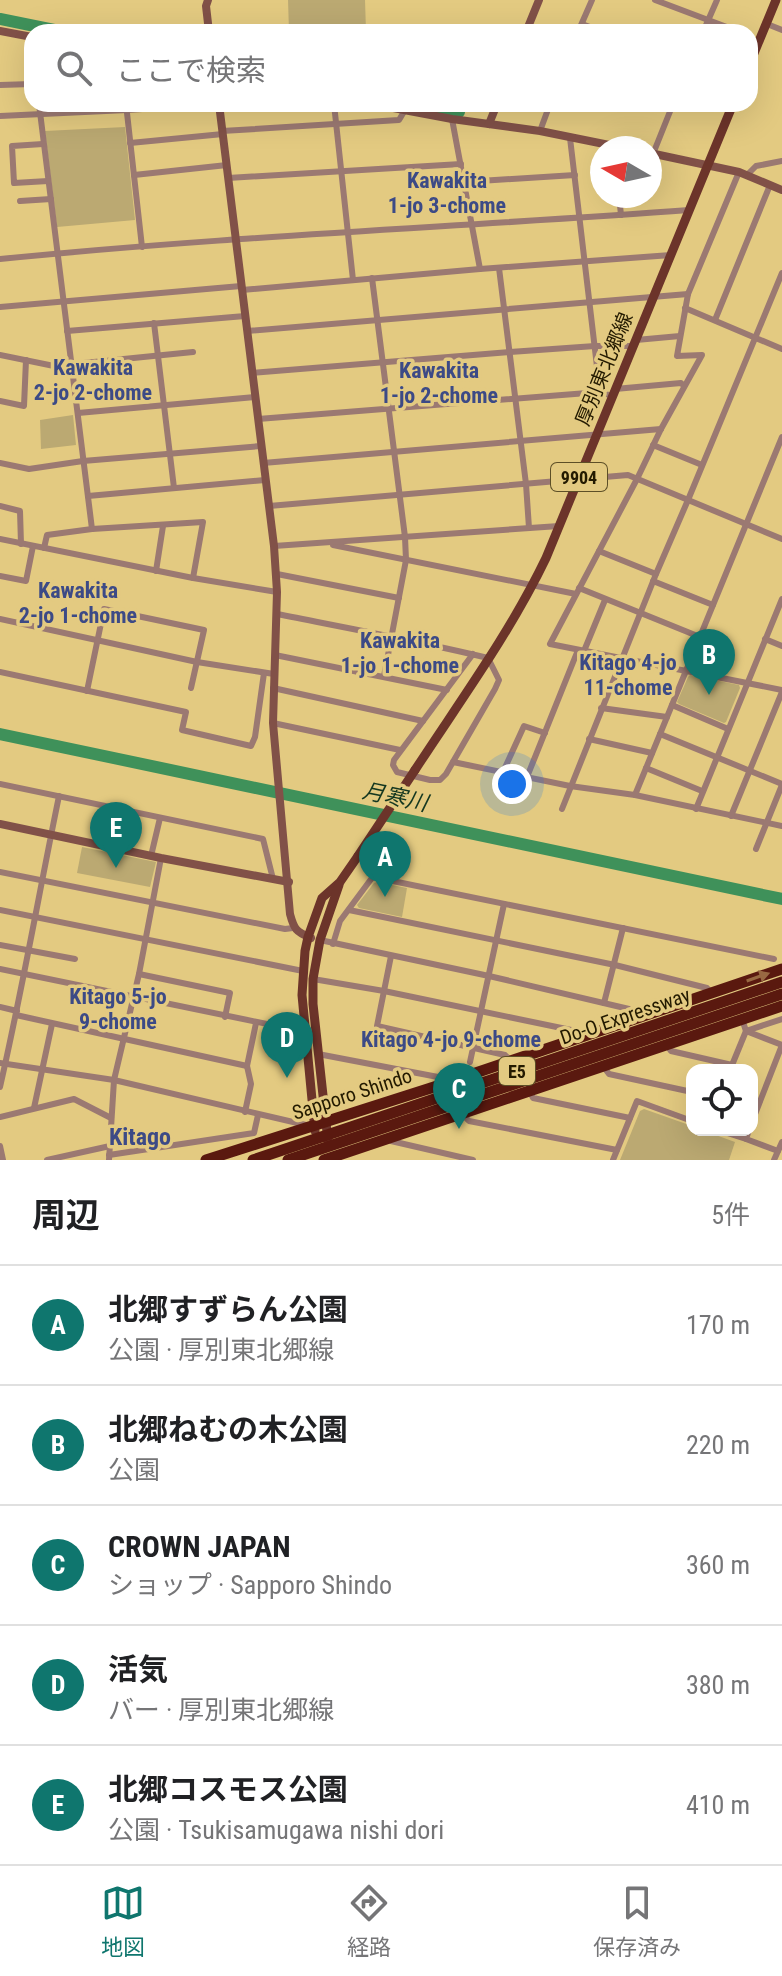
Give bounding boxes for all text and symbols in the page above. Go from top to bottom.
search box [24,24,758,112]
icon: search [52,46,96,90]
text: ここで検索 [116,53,266,88]
north arrow [590,136,662,208]
district label: Kawakita 1-jo 3-chome [388,168,506,218]
street label: 厚別東北郷線 [570,309,638,429]
district label: Kawakita 2-jo 2-chome [34,355,152,405]
district label: Kawakita 1-jo 2-chome [380,358,498,408]
road number: 9904 [551,463,607,491]
district label: Kawakita 2-jo 1-chome [19,578,137,628]
district label: Kawakita 1-jo 1-chome [341,628,459,678]
pin: B [683,629,735,695]
district label: Kitago 4-jo 11-chome [579,650,677,700]
your location [492,764,532,804]
water label: 月寒川 [360,778,432,817]
pin: E [90,802,142,868]
pin: A [359,831,411,897]
one-way arrow [746,971,770,983]
street label: Do-O Expressway [557,983,693,1049]
district label: Kitago 5-jo 9-chome [69,984,167,1034]
pin: D [261,1012,313,1078]
district label: Kitago 4-jo 9-chome [361,1027,541,1052]
road number: E5 [499,1057,535,1085]
street label: Sapporo Shindo [289,1063,415,1125]
pin: C [433,1063,485,1129]
map controls [686,1064,758,1136]
button: locate [686,1064,758,1136]
district label: Kitago [109,1123,171,1151]
text: 周辺 [32,1195,100,1235]
text: 5件 [711,1200,750,1230]
text: 北郷すずらん公園 [108,1292,348,1327]
text: A [50,1310,66,1340]
text: 170 m [686,1310,750,1340]
text: 公園 · 厚別東北郷線 [108,1335,334,1365]
text: 北郷ねむの木公園 [108,1412,348,1447]
text: B [51,1430,65,1460]
text: 220 m [686,1430,750,1460]
text: 公園 [108,1455,160,1485]
text: CROWN JAPAN [108,1529,291,1564]
text: C [51,1550,65,1580]
text: 360 m [686,1550,750,1580]
text: ショップ · Sapporo Shindo [108,1570,392,1600]
text: 活気 [108,1652,168,1687]
text: D [51,1670,65,1700]
text: 380 m [686,1670,750,1700]
text: バー · 厚別東北郷線 [108,1695,334,1725]
text: 北郷コスモス公園 [108,1772,348,1807]
text: E [52,1790,64,1820]
text: 410 m [686,1790,750,1820]
text: 公園 · Tsukisamugawa nishi dori [108,1815,444,1845]
tab: 地図 [101,1881,145,1961]
tab: 経路 [347,1881,391,1961]
tab: 保存済み [593,1881,681,1961]

